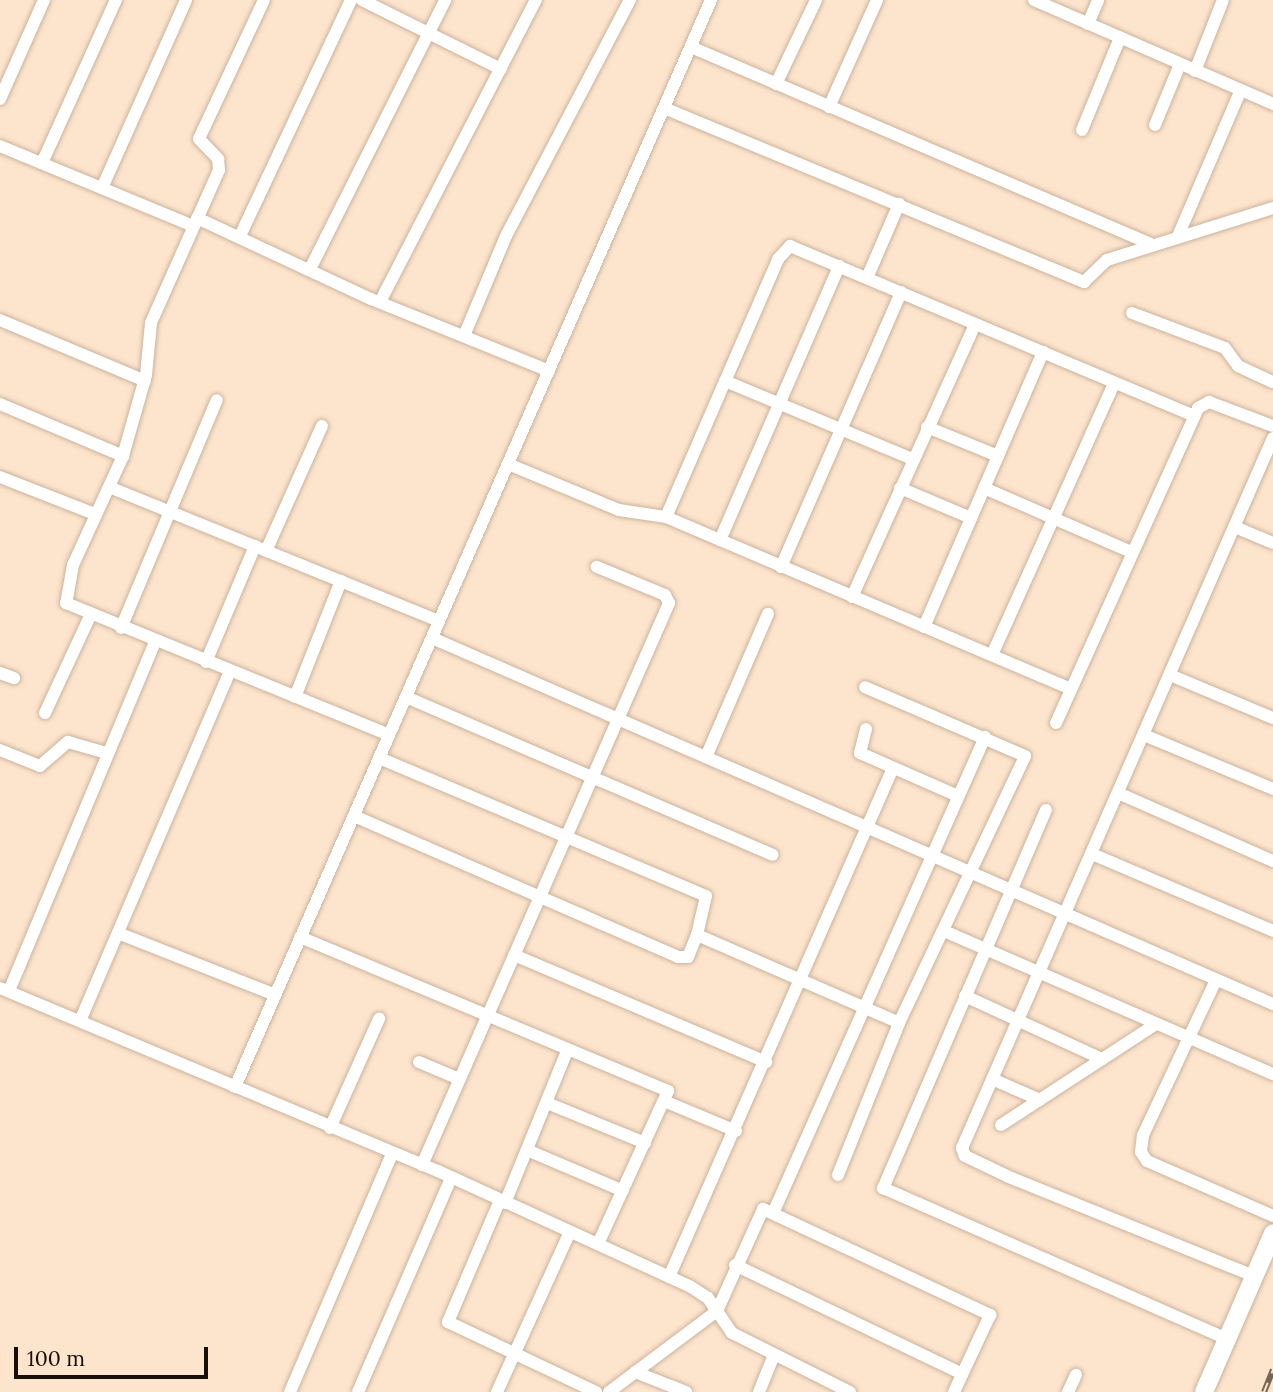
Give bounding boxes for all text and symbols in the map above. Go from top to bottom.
scale bar [18,1332,212,1376]
text: 100 m [27,1345,85,1372]

